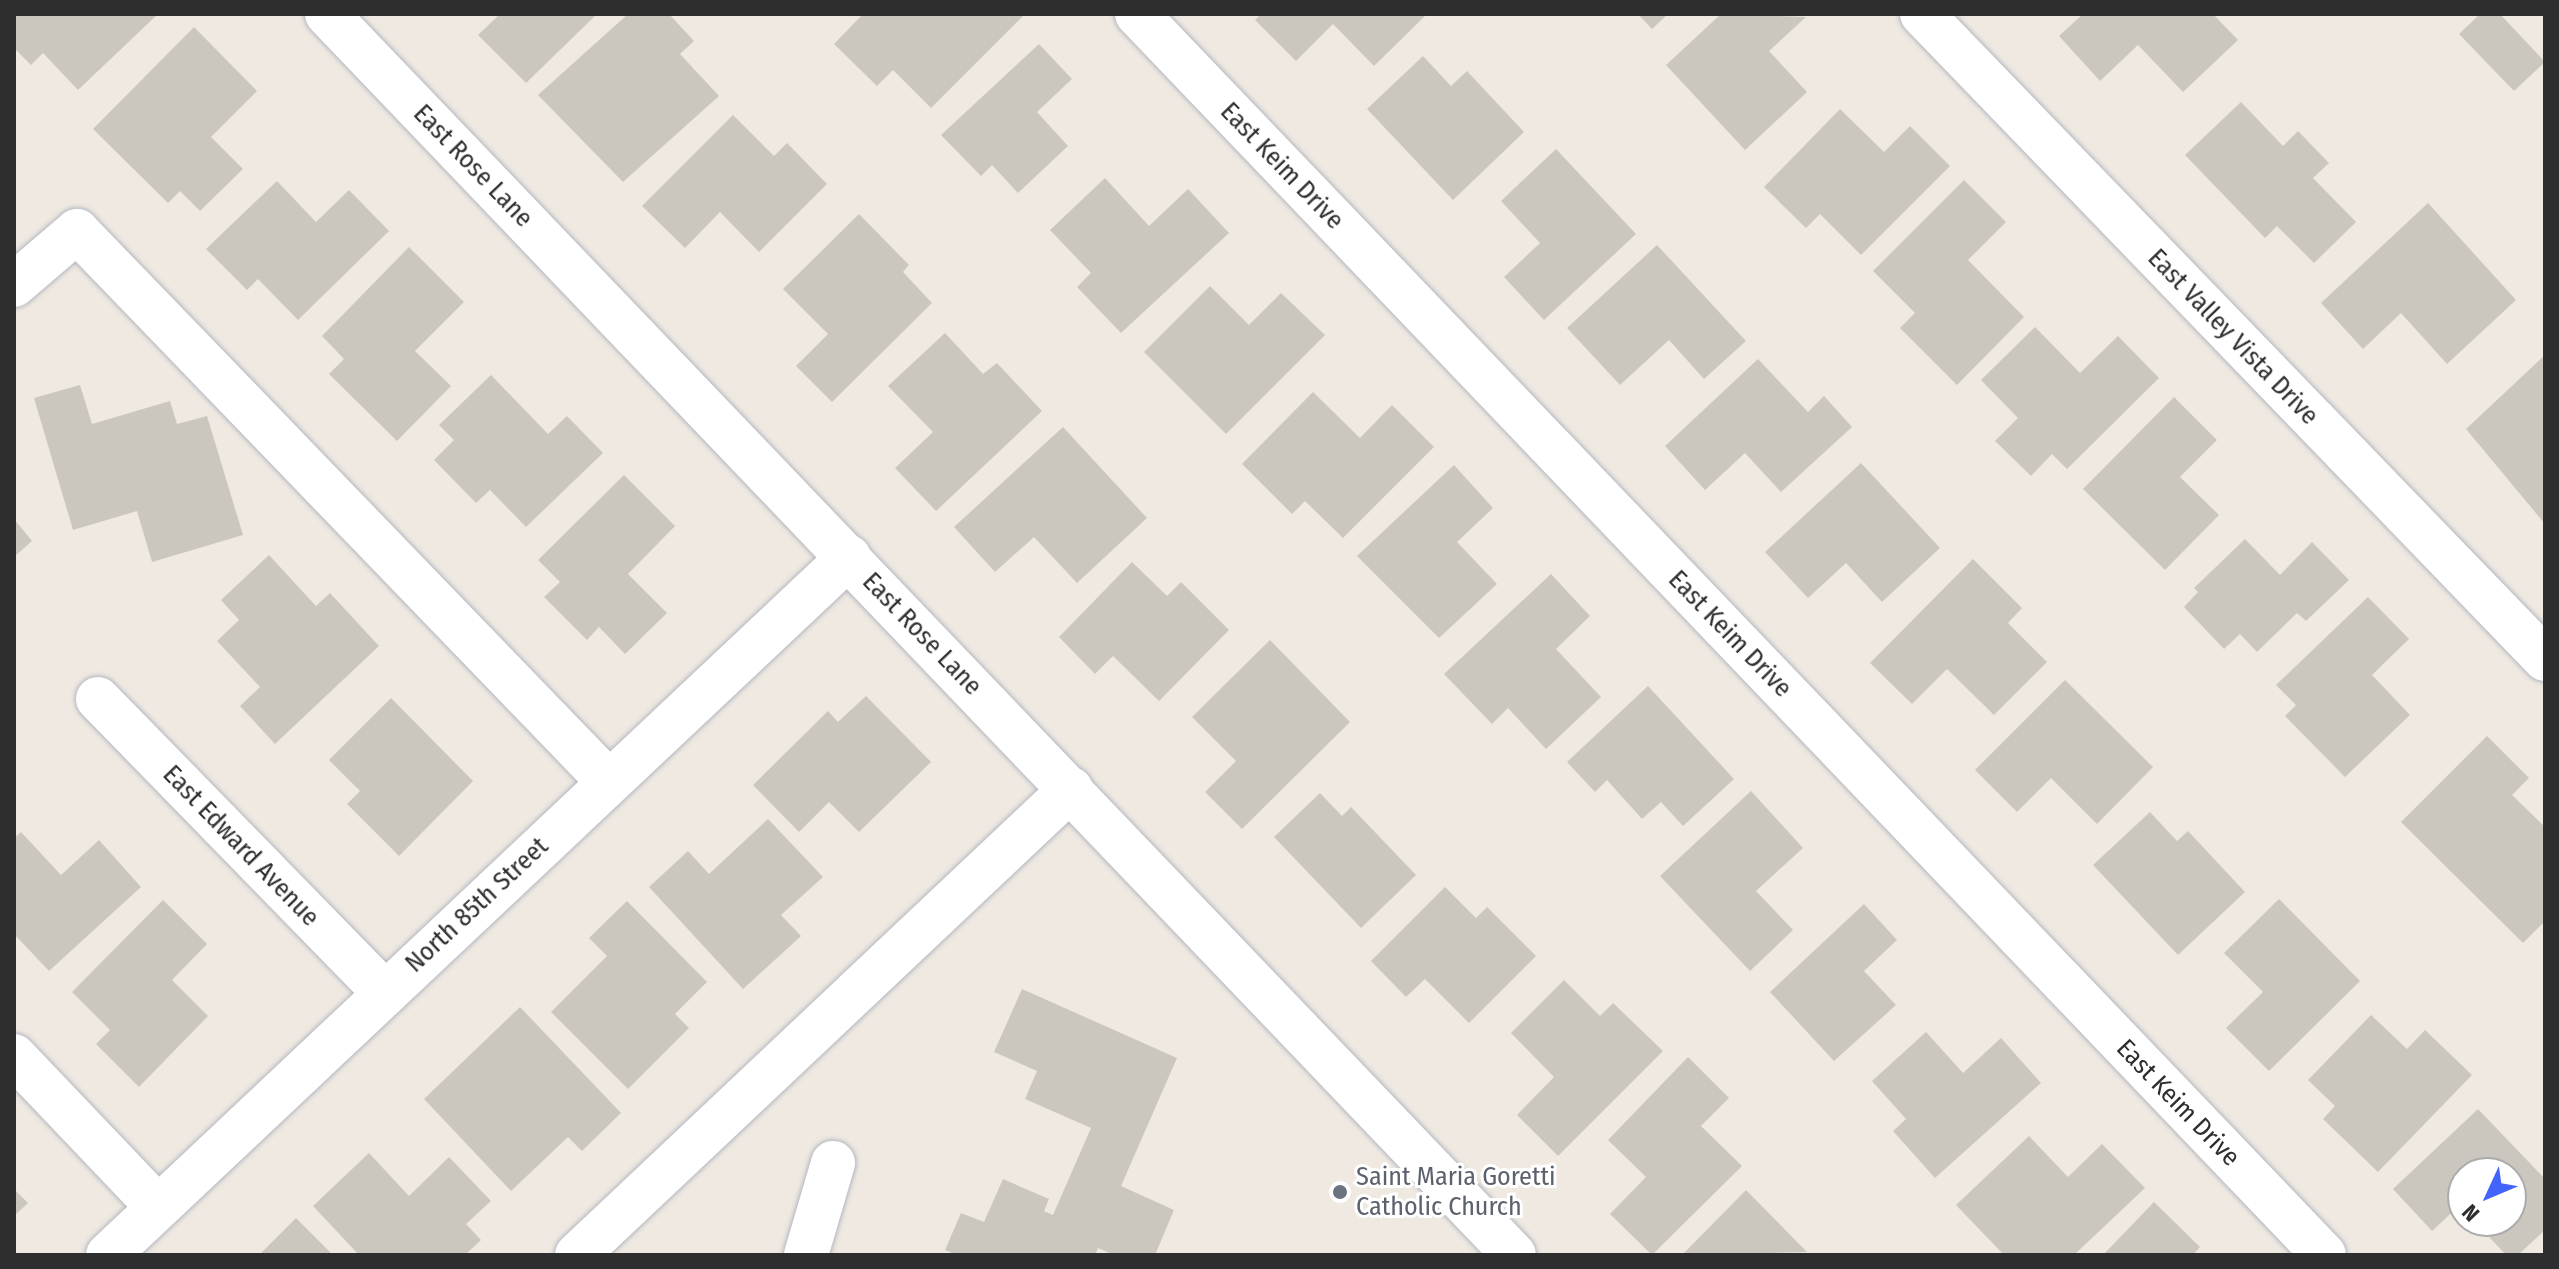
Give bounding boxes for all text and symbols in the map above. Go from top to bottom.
street label: East Keim Drive [1214,96,1350,236]
street label: East Rose Lane [407,98,539,234]
street label: East Valley Vista Drive [2141,243,2325,431]
street label: East Keim Drive [1662,564,1798,704]
street label: East Rose Lane [856,566,988,702]
street label: East Edward Avenue [156,759,326,933]
street label: North 85th Street [399,831,555,979]
street label: East Keim Drive [2110,1033,2246,1173]
north arrow [2447,1157,2527,1237]
place label: Saint Maria Goretti Catholic Church [1356,1161,1556,1222]
marker: Saint Maria Goretti Catholic Church [1331,1183,1349,1201]
text: N [2457,1199,2485,1227]

